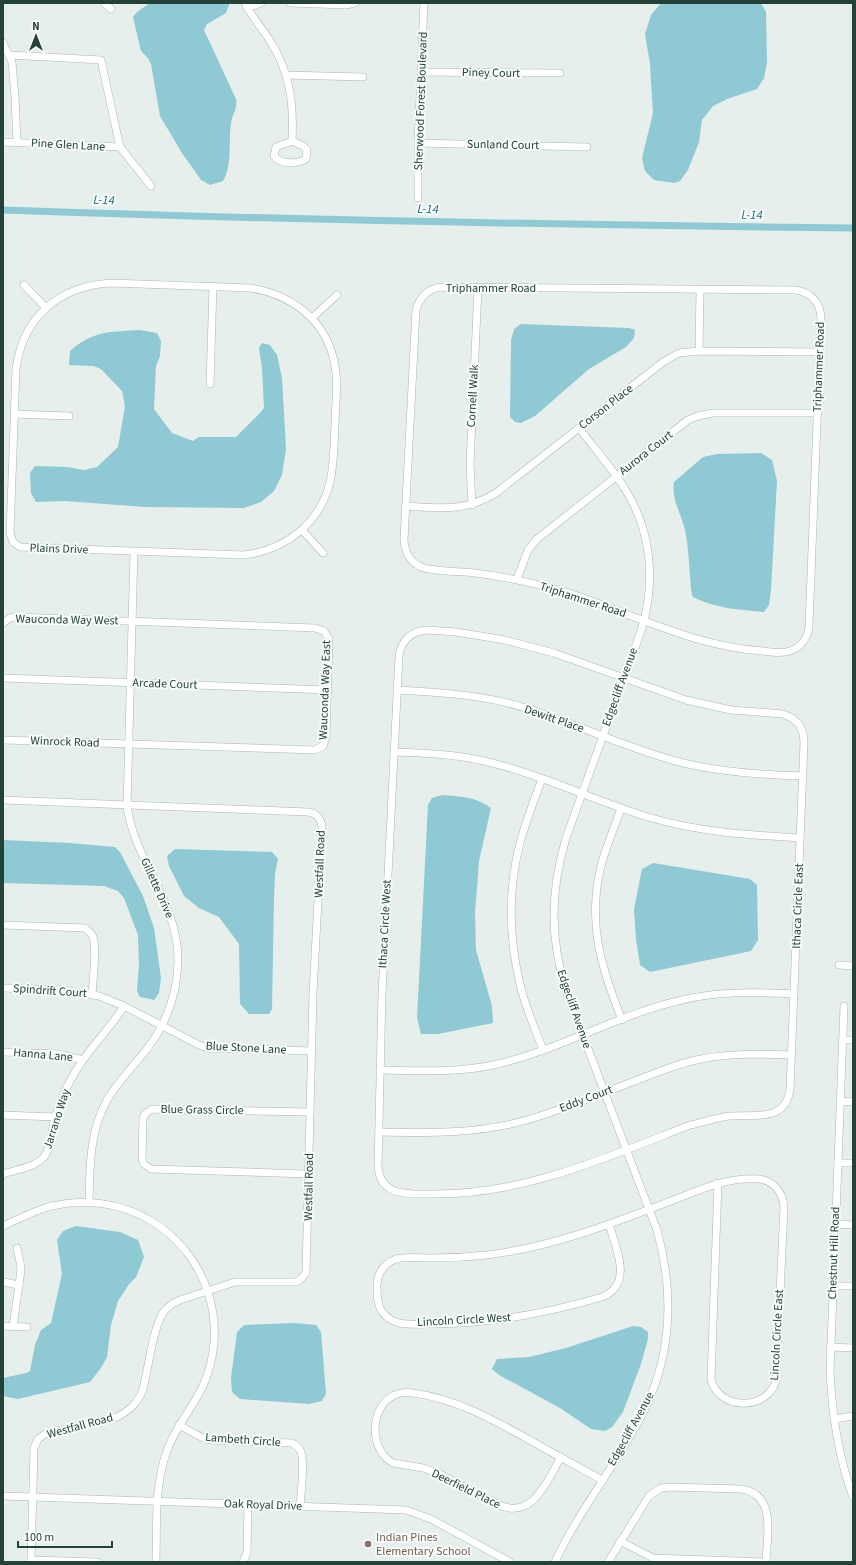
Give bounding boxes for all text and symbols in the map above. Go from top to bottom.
north arrow [16,16,56,56]
text: N [32,19,40,34]
street label: Sherwood Forest Boulevard [410,31,432,171]
street label: Piney Court [462,64,520,82]
street label: Pine Glen Lane [30,135,106,155]
street label: Sunland Court [467,136,539,154]
water label: L-14 [93,191,115,209]
water label: L-14 [417,200,439,218]
water label: L-14 [741,206,763,224]
street label: Triphammer Road [446,280,536,297]
street label: Triphammer Road [809,322,829,412]
street label: Cornell Walk [463,364,483,428]
street label: Corson Place [575,380,637,434]
street label: Aurora Court [616,427,676,479]
street label: Plains Drive [29,539,89,559]
street label: Triphammer Road [537,578,629,622]
street label: Wauconda Way West [15,611,119,629]
street label: Wauconda Way East [315,640,335,740]
street label: Edgecliff Avenue [598,645,642,729]
street label: Arcade Court [132,674,198,694]
street label: Dewitt Place [522,701,586,737]
street label: Winrock Road [30,732,100,752]
street label: Westfall Road [310,830,330,898]
street label: Gillette Drive [136,855,178,921]
street label: Ithaca Circle East [788,863,808,949]
street label: Ithaca Circle West [374,879,396,969]
street label: Edgecliff Avenue [553,967,595,1051]
street label: Spindrift Court [12,980,88,1002]
street label: Blue Stone Lane [205,1037,287,1059]
street label: Hanna Lane [12,1044,74,1066]
street label: Eddy Court [557,1081,615,1117]
street label: Jarrano Way [39,1086,75,1151]
street label: Blue Grass Circle [160,1101,244,1119]
street label: Westfall Road [300,1153,318,1221]
street label: Chestnut Hill Road [824,1206,844,1300]
street label: Lincoln Circle East [766,1289,788,1381]
street label: Lincoln Circle West [417,1309,511,1331]
street label: Edgecliff Avenue [604,1389,658,1469]
street label: Westfall Road [45,1409,115,1443]
street label: Lambeth Circle [205,1429,281,1451]
street label: Deerfield Place [429,1465,503,1513]
street label: Oak Royal Drive [224,1495,303,1515]
scale bar [18,1523,112,1549]
text: 100 m [24,1529,54,1546]
place label: Indian Pines Elementary School [376,1529,471,1560]
marker: Indian Pines Elementary School [363,1539,373,1549]

